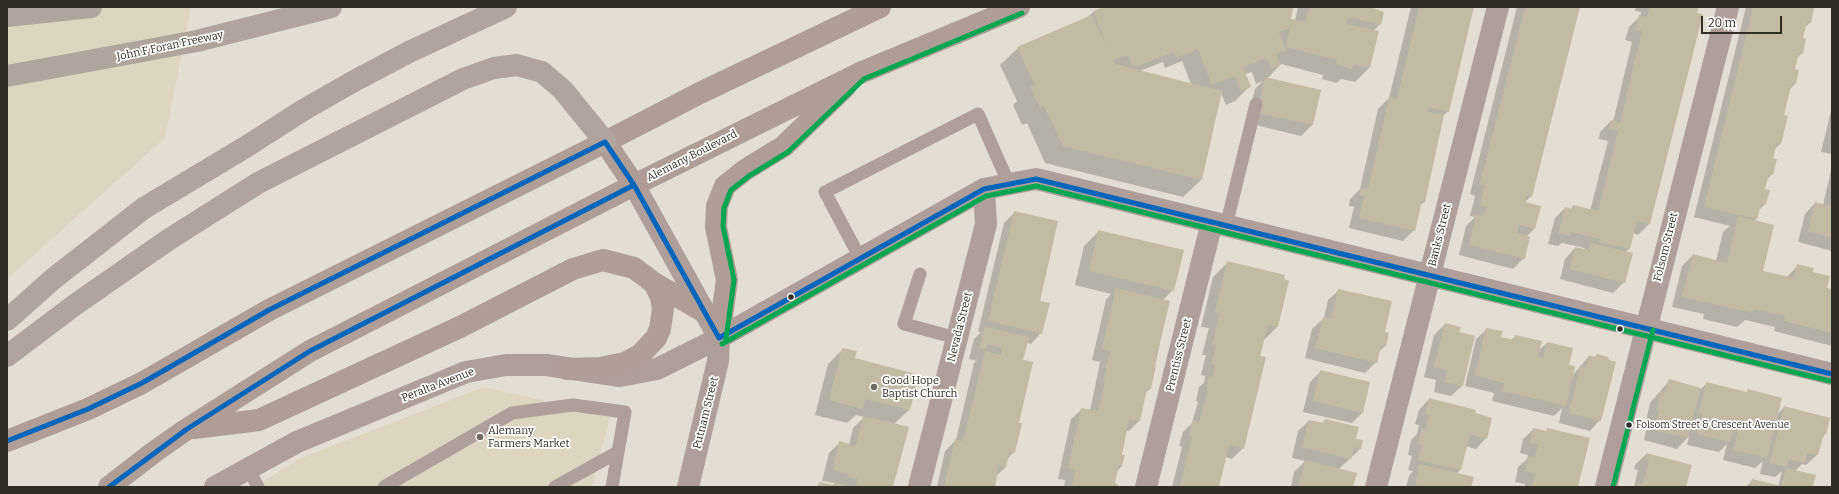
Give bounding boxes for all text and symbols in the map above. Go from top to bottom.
scale bar [1703,8,1784,34]
text: 20 m [1708,16,1736,30]
street label: John F Foran Freeway [116,28,224,64]
street label: Alemany Boulevard [645,127,739,185]
street label: Banks Street [1426,202,1454,268]
street label: Folsom Street [1651,211,1681,283]
street label: Nevada Street [945,291,975,363]
unlabelled marker [786,292,796,302]
street label: Prentiss Street [1164,317,1194,393]
unlabelled marker [1615,324,1625,334]
street label: Peralta Avenue [400,365,476,405]
place label: Good Hope Baptist Church [882,374,957,400]
street label: Putnam Street [691,376,721,450]
marker: Good Hope Baptist Church [869,382,879,392]
place label: Folsom Street & Crescent Avenue [1636,419,1789,431]
marker: Folsom Street & Crescent Avenue [1624,420,1634,430]
place label: Alemany Farmers Market [488,424,569,450]
marker: Alemany Farmers Market [475,432,485,442]

